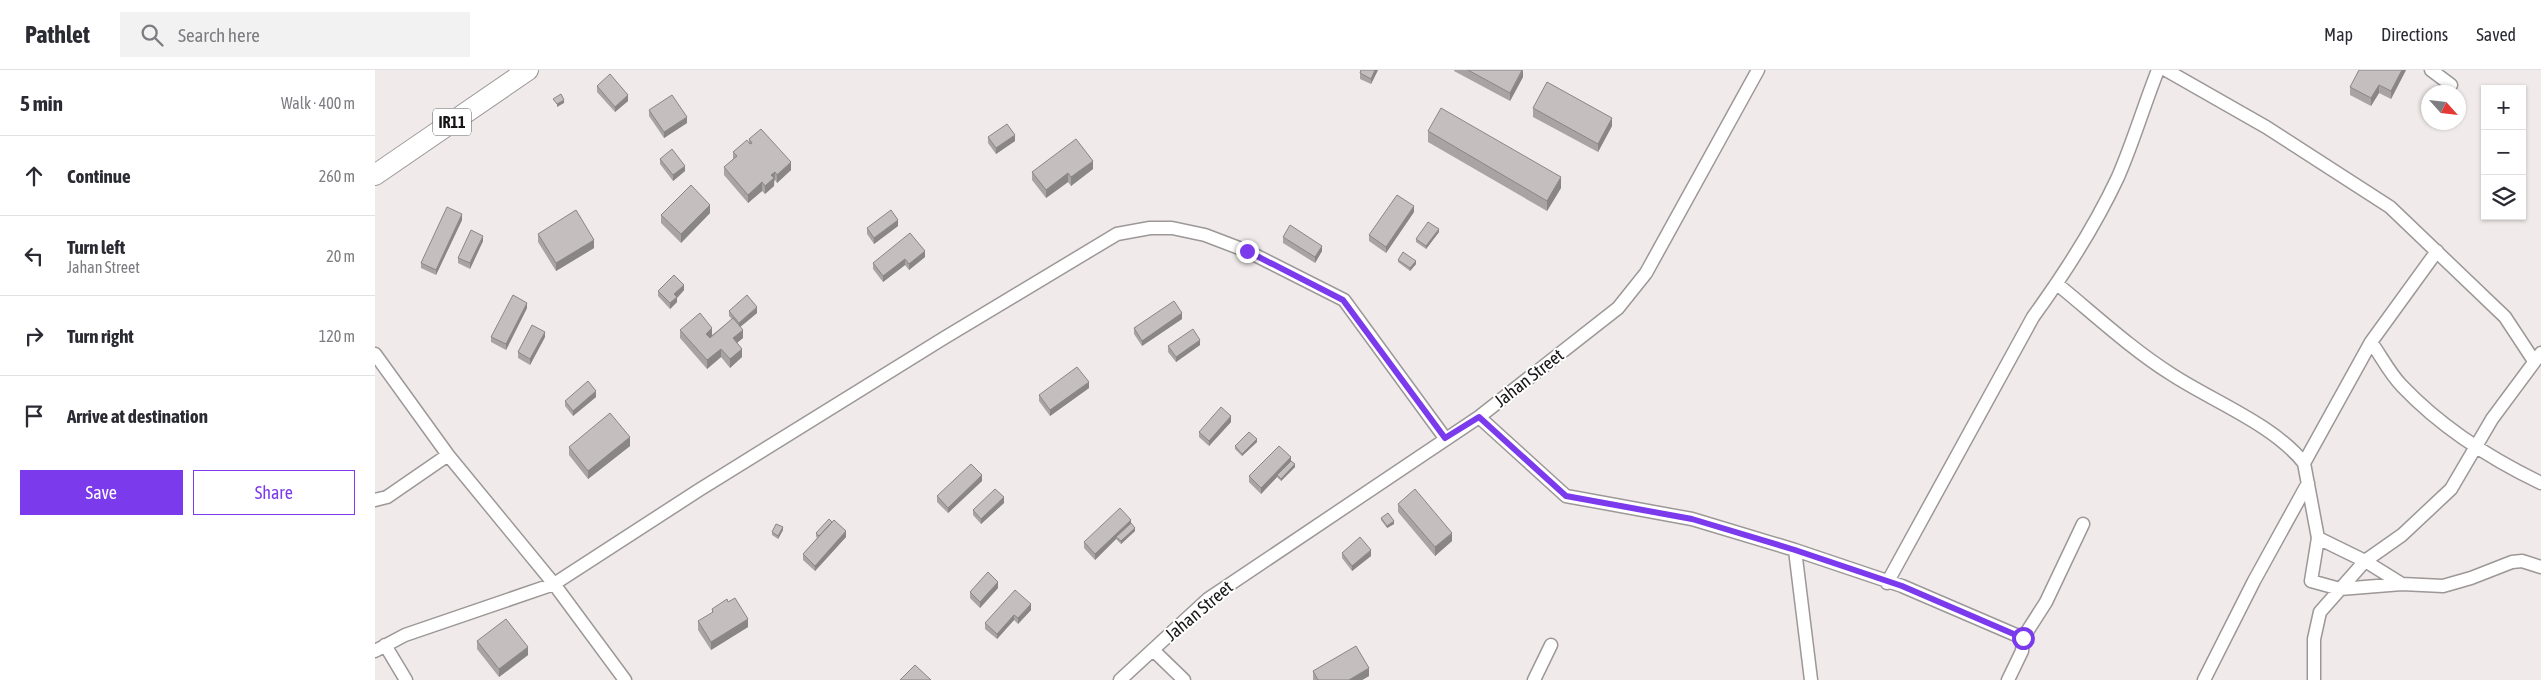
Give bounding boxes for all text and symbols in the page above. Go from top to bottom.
search box [120,12,470,57]
text: Pathlet [25,21,90,48]
icon: search [138,21,166,49]
text: Search here [178,24,260,46]
text: Map [2324,24,2353,45]
text: Directions [2381,24,2448,45]
text: Saved [2476,24,2516,45]
north arrow [2421,85,2466,130]
map controls [2481,85,2526,220]
button: + [2481,85,2526,130]
text: 5 min [20,91,63,115]
text: Walk · 400 m [281,94,355,112]
road number: IR11 [433,108,471,136]
button: − [2481,130,2526,175]
icon: ahead [20,162,48,190]
text: Continue [67,165,131,187]
text: 260 m [319,167,355,185]
button: layers [2481,175,2526,220]
text: Turn left [67,236,125,258]
route end [1236,240,1259,263]
icon: left [20,242,48,270]
text: 20 m [326,247,355,265]
text: Jahan Street [67,258,140,276]
icon: right [20,322,48,350]
text: Turn right [67,325,134,347]
text: 120 m [319,327,355,345]
street label: Jahan Street [1490,344,1567,411]
icon: arrive [20,402,48,430]
text: Arrive at destination [67,405,208,427]
button: Save [20,470,183,515]
button: Share [193,470,355,515]
street label: Jahan Street [1161,576,1237,645]
route start [2012,627,2035,650]

